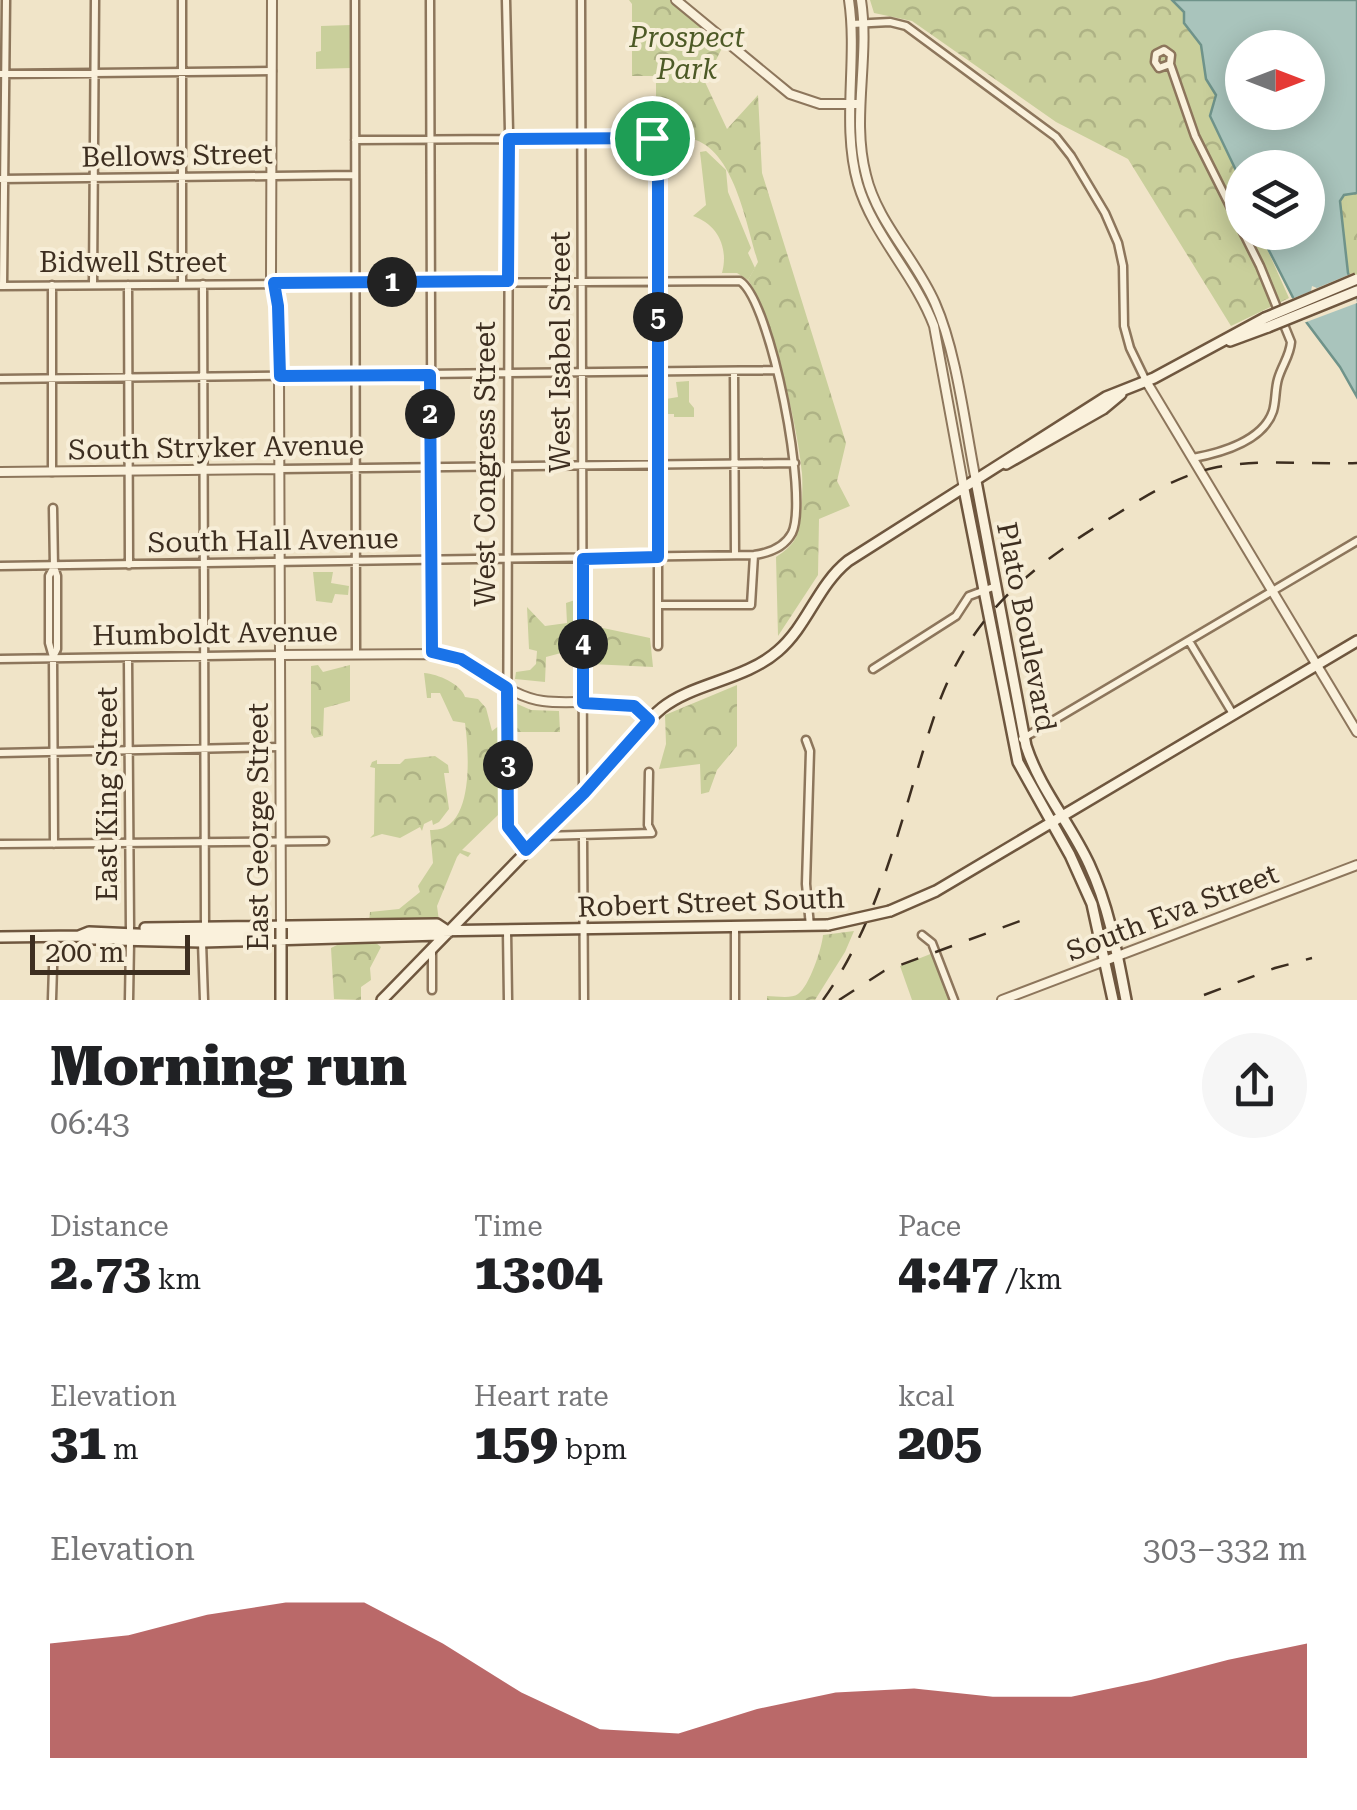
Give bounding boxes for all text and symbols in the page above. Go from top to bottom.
park label: Prospect Park [628,21,745,86]
north arrow [1225,30,1325,130]
map controls [1225,30,1325,250]
pin [610,96,695,181]
icon: arrive [625,111,680,166]
street label: Bellows Street [81,137,273,174]
button: layers [1225,150,1325,250]
street label: West Isabel Street [544,231,577,473]
street label: Bidwell Street [39,246,227,279]
pin: 1 [367,257,417,307]
text: 1 [384,265,400,298]
pin: 5 [633,292,683,342]
text: 5 [650,300,666,333]
street label: West Congress Street [469,321,502,607]
pin: 2 [405,389,455,439]
text: 2 [422,397,438,430]
street label: South Stryker Avenue [68,428,364,467]
street label: Plato Boulevard [990,519,1063,735]
street label: South Hall Avenue [147,522,399,559]
street label: Humboldt Avenue [92,615,338,652]
pin: 4 [558,619,608,669]
text: 4 [575,627,591,660]
street label: East King Street [91,687,124,901]
street label: East George Street [242,703,275,951]
pin: 3 [483,740,533,790]
text: 3 [500,748,516,781]
street label: South Eva Street [1062,857,1283,968]
street label: Robert Street South [577,881,845,924]
scale bar [30,930,190,974]
text: 200 m [45,936,125,969]
button: share [1202,1033,1307,1138]
text: Morning run [50,1034,407,1098]
text: 06:43 [50,1104,130,1142]
text: Distance [50,1210,169,1243]
text: Time [474,1210,543,1243]
text: Pace [898,1210,961,1243]
text: 2.73 [50,1243,151,1301]
text: 13:04 [474,1243,603,1301]
text: 4:47 [898,1243,999,1301]
text: km [151,1263,201,1296]
text: /km [999,1263,1062,1296]
text: Elevation [50,1380,177,1413]
text: Heart rate [474,1380,609,1413]
text: kcal [898,1380,954,1413]
text: 31 [50,1413,106,1471]
text: 159 [474,1413,558,1471]
text: 205 [898,1413,982,1471]
text: m [106,1433,139,1466]
text: bpm [558,1433,627,1466]
text: Elevation [50,1530,195,1568]
text: 303–332 m [1143,1530,1307,1568]

